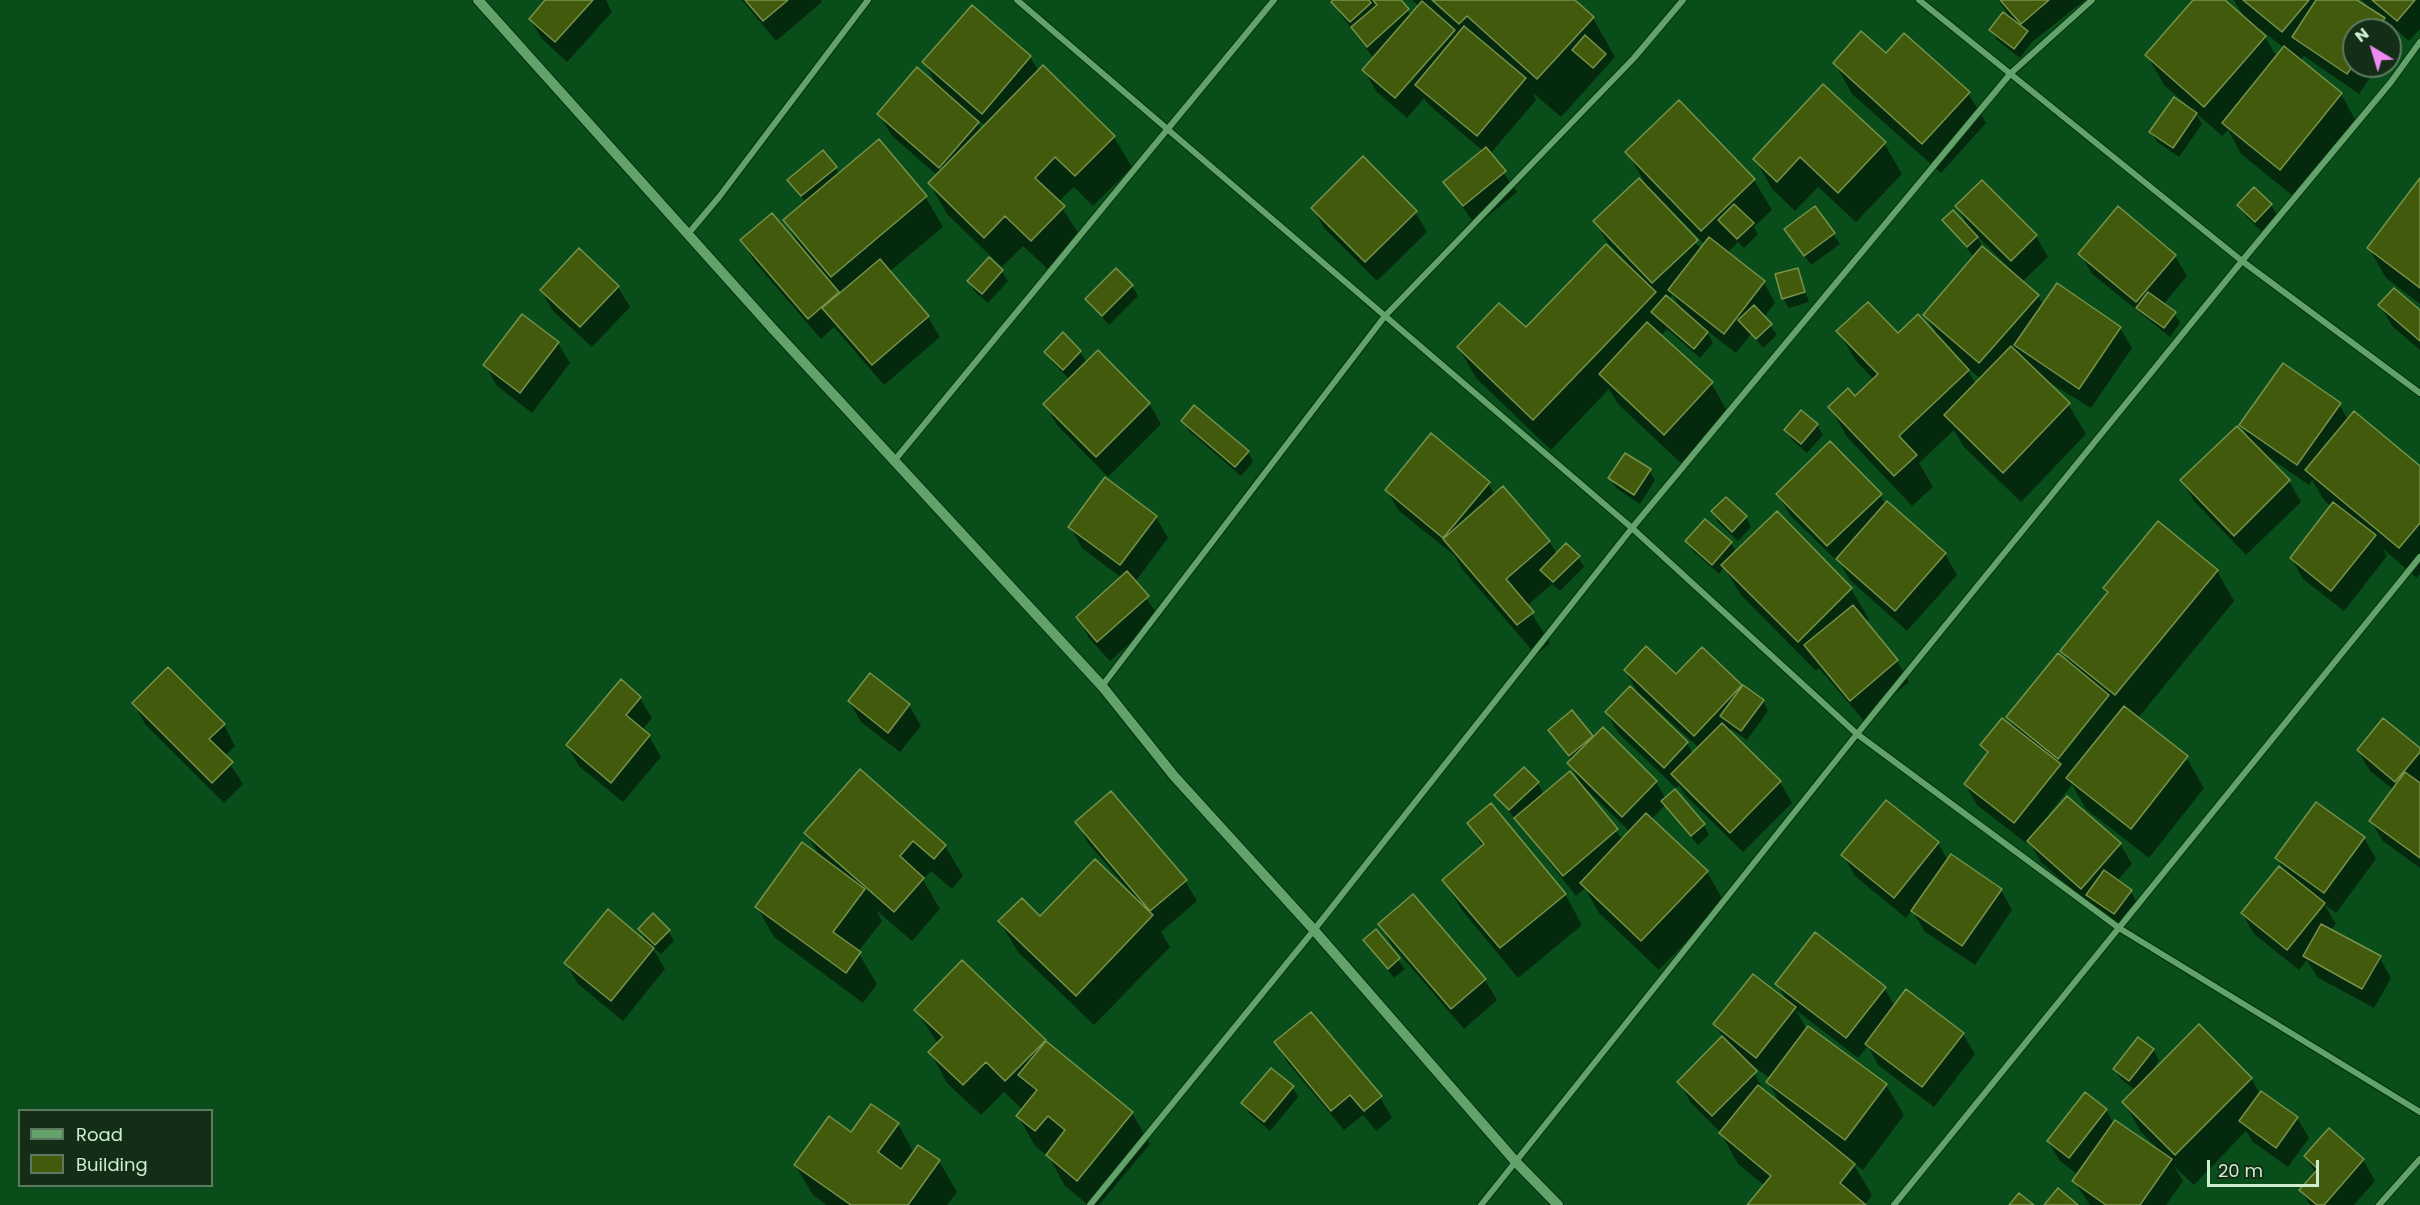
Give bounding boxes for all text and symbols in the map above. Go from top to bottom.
north arrow [2342,18,2402,78]
text: N [2350,22,2374,48]
legend [18,1109,213,1187]
text: Road [76,1122,123,1147]
scale bar [2210,1148,2322,1186]
text: Building [76,1152,148,1177]
text: 20 m [2218,1158,2263,1183]

